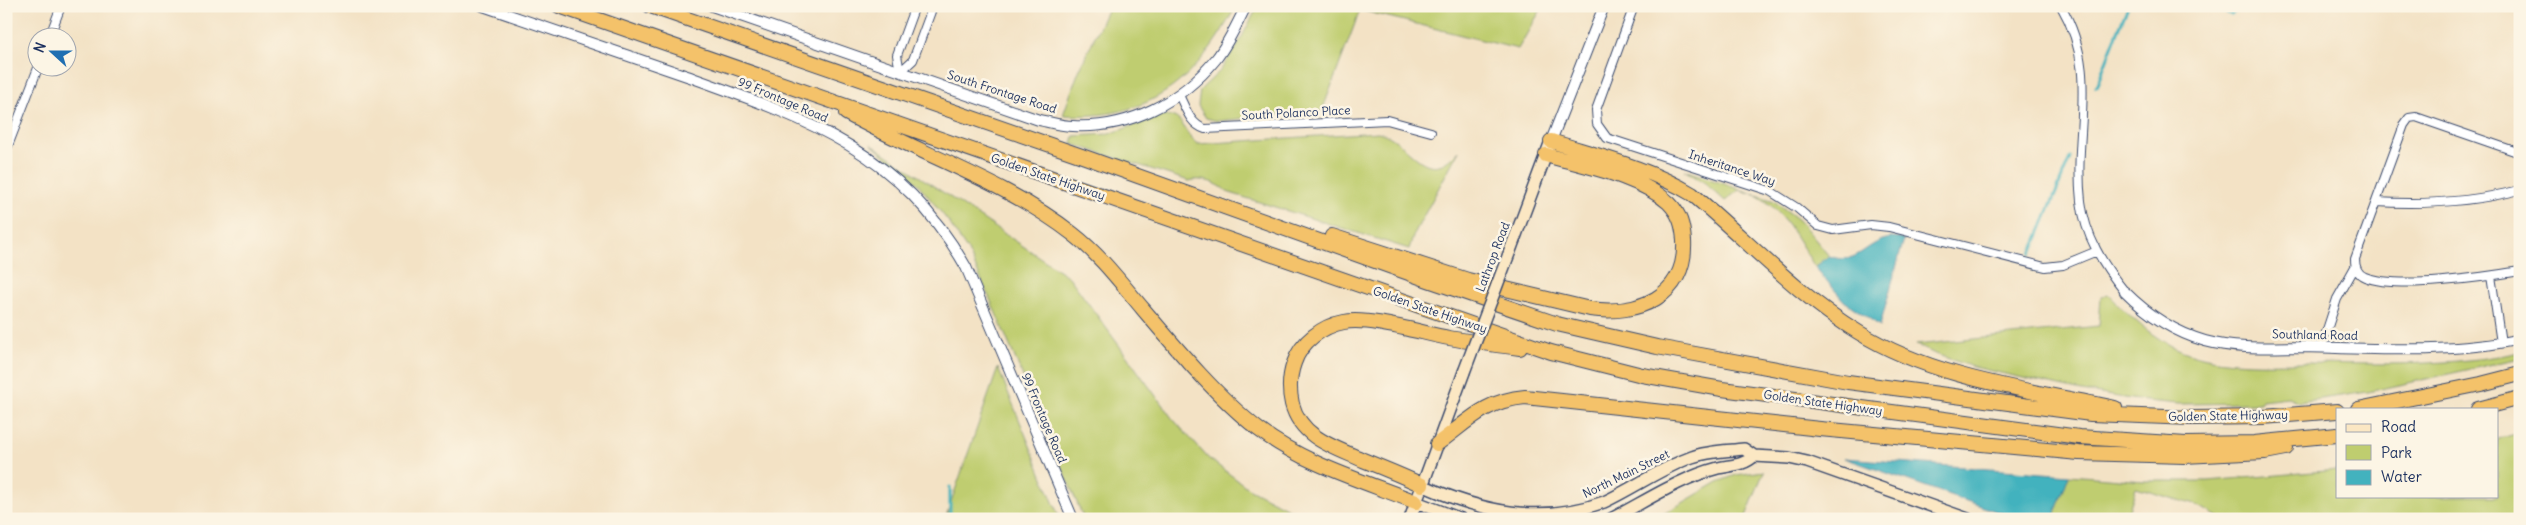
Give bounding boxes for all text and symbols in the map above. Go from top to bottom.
north arrow [28,28,78,78]
text: N [30,40,50,55]
street label: South Frontage Road [946,67,1059,116]
street label: 99 Frontage Road [736,74,830,125]
street label: South Polanco Place [1241,102,1351,123]
street label: Inheritance Way [1687,146,1777,189]
street label: Golden State Highway [989,150,1107,203]
street label: Lathrop Road [1472,220,1513,294]
street label: Golden State Highway [1371,283,1489,336]
street label: Southland Road [2272,326,2358,343]
street label: 99 Frontage Road [1019,371,1070,465]
street label: Golden State Highway [1763,387,1883,418]
street label: Golden State Highway [2168,407,2288,424]
legend [2336,408,2498,498]
text: Road [2381,417,2416,436]
text: Park [2381,443,2412,462]
street label: North Main Street [1580,446,1672,501]
text: Water [2381,467,2422,486]

